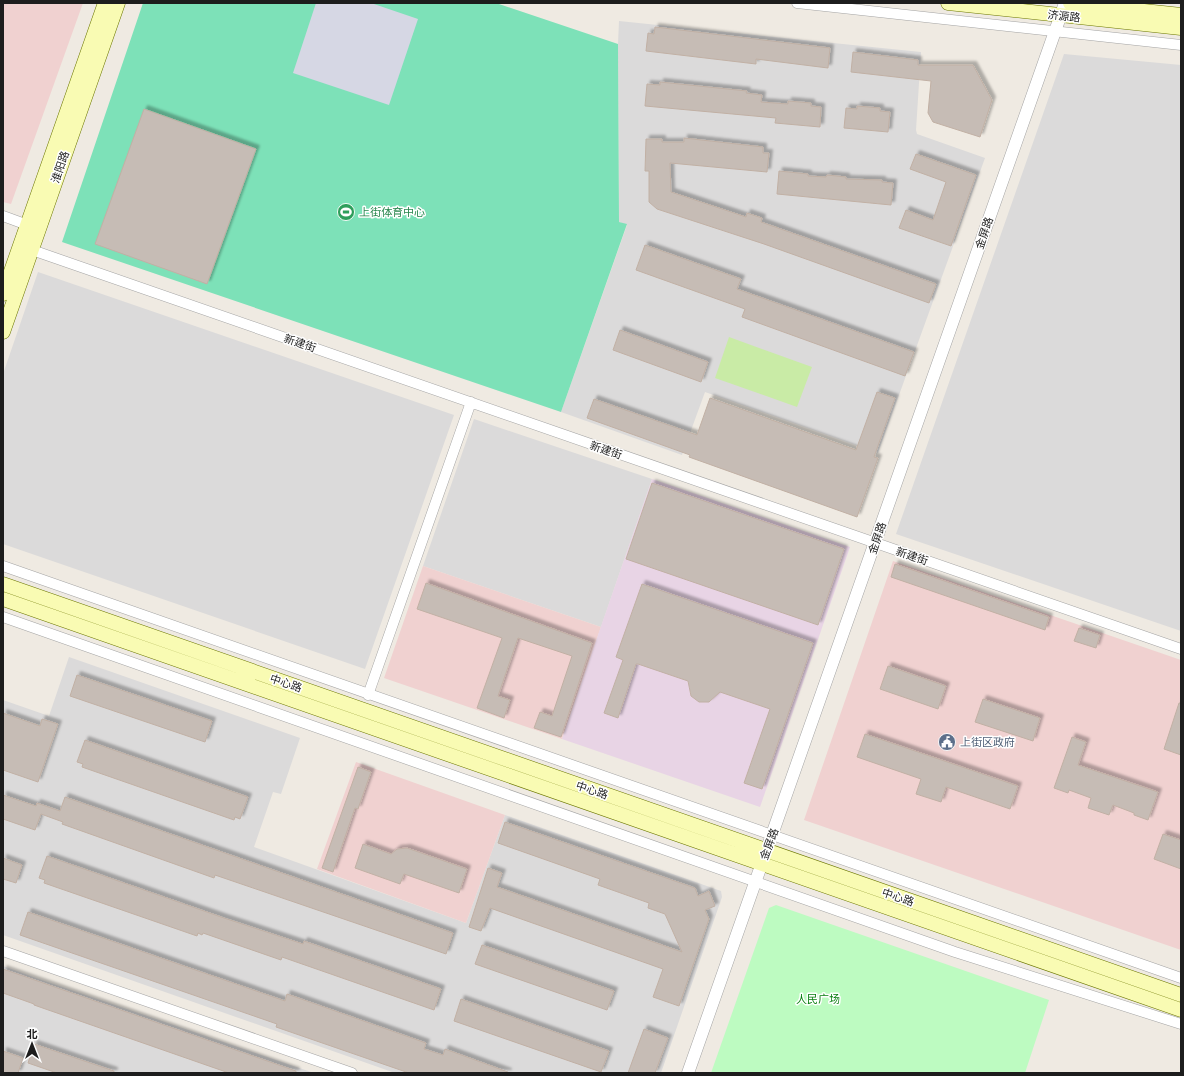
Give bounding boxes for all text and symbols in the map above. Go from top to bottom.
street label: 济源路 [1047,6,1081,26]
street label: 淮阳路 [47,149,73,185]
sports icon: 上街体育中心 [336,202,356,222]
place label: 上街体育中心 [359,204,425,220]
street label: 金屏路 [971,215,997,251]
street label: 新建街 [282,330,318,356]
street label: 新建街 [588,437,624,463]
street label: 金屏路 [864,520,890,556]
street label: 新建街 [894,543,930,569]
street label: 中心路 [268,670,304,696]
public building icon: 上街区政府 [937,732,957,752]
place label: 上街区政府 [960,734,1015,750]
street label: 中心路 [574,777,610,803]
street label: 金屏路 [756,826,782,862]
street label: 中心路 [880,884,916,910]
park label: 人民广场 [796,991,840,1007]
north arrow [12,1024,52,1064]
text: 北 [27,1026,38,1042]

